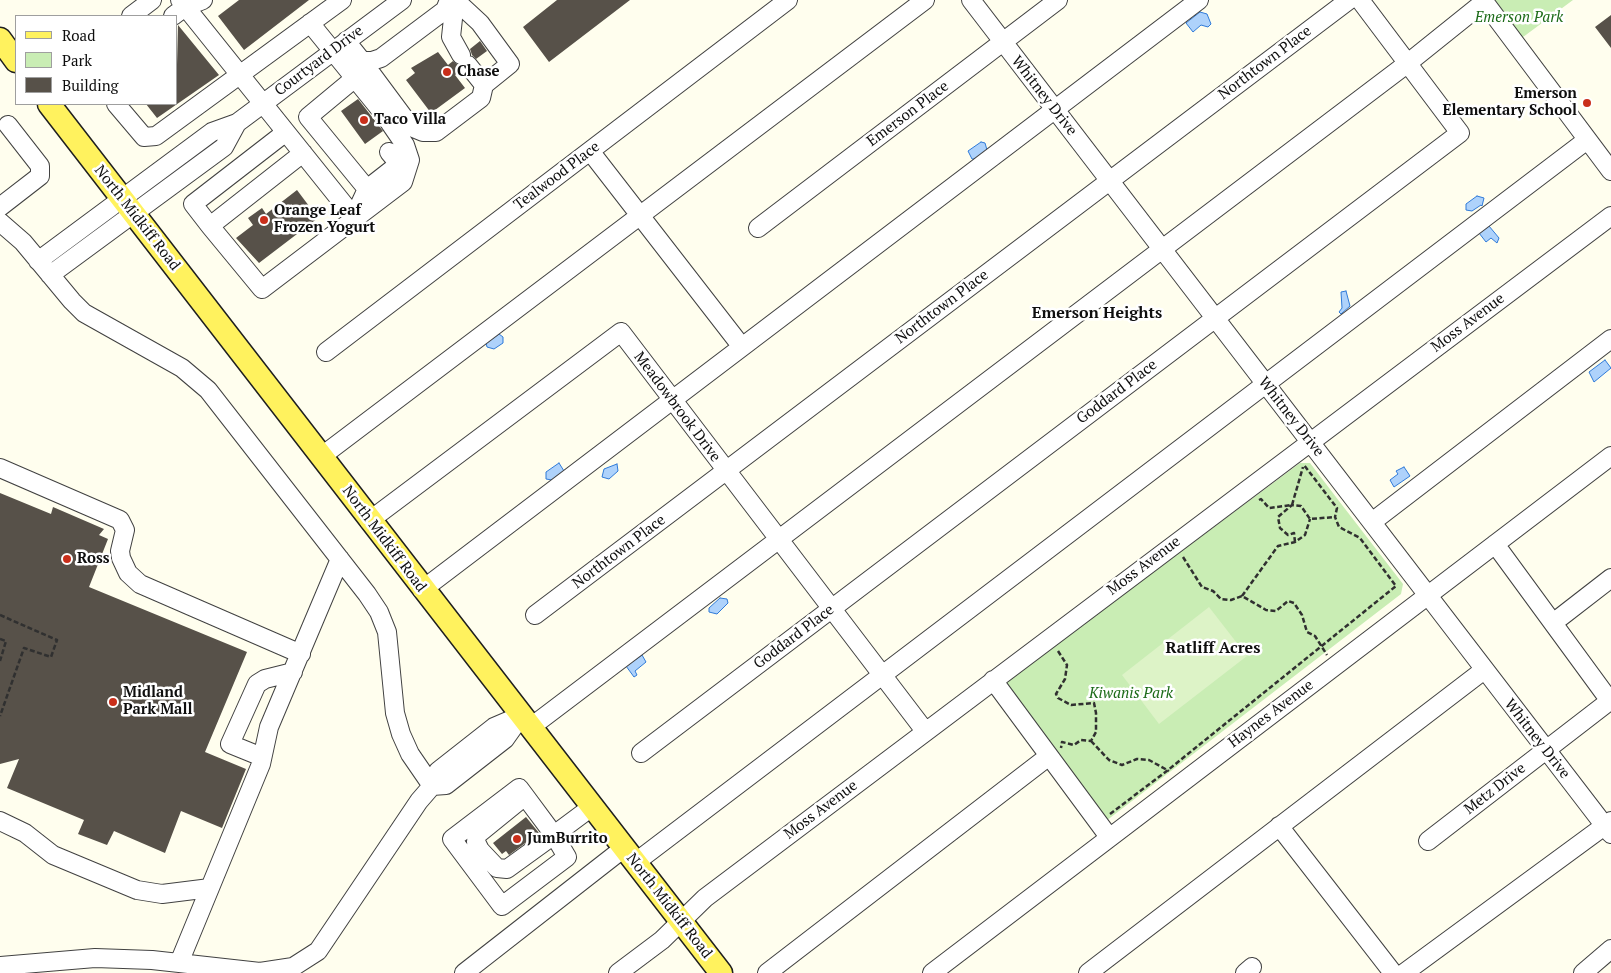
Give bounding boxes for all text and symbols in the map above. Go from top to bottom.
park label: Emerson Park [1475,9,1563,27]
legend [15,15,178,105]
street label: Courtyard Drive [271,22,367,100]
street label: Northtown Place [1215,22,1315,104]
text: Road [62,25,95,45]
text: Park [62,50,92,70]
street label: Whitney Drive [1007,53,1081,139]
place label: Chase [457,63,500,81]
marker: Chase [441,66,453,78]
text: Building [62,75,119,95]
street label: Emerson Place [864,77,952,151]
place label: Emerson Elementary School [1442,85,1577,120]
marker: Emerson Elementary School [1581,97,1593,109]
place label: Taco Villa [374,111,446,129]
marker: Taco Villa [358,114,370,126]
street label: Tealwood Place [511,138,603,214]
street label: North Midkiff Road [90,162,184,274]
place label: Orange Leaf Frozen Yogurt [274,202,375,237]
marker: Orange Leaf Frozen Yogurt [258,214,270,226]
street label: Northtown Place [892,266,992,348]
street label: Moss Avenue [1428,290,1508,356]
district label: Emerson Heights [1032,303,1162,323]
street label: Meadowbrook Drive [630,348,724,466]
street label: Goddard Place [1073,356,1161,428]
street label: Whitney Drive [1254,374,1328,460]
street label: North Midkiff Road [338,482,430,596]
street label: Northtown Place [569,511,669,593]
street label: Moss Avenue [1104,533,1184,599]
place label: Ross [77,550,110,568]
marker: Ross [61,553,73,565]
street label: Goddard Place [750,601,838,673]
district label: Ratliff Acres [1166,638,1260,658]
street label: Haynes Avenue [1225,676,1317,752]
place label: Midland Park Mall [123,684,192,719]
park label: Kiwanis Park [1089,685,1173,703]
marker: Midland Park Mall [107,696,119,708]
street label: Whitney Drive [1500,696,1574,782]
street label: Metz Drive [1461,759,1529,819]
street label: Moss Avenue [781,777,861,843]
place label: JumBurrito [527,830,608,848]
marker: JumBurrito [511,833,523,845]
street label: North Midkiff Road [622,850,716,962]

